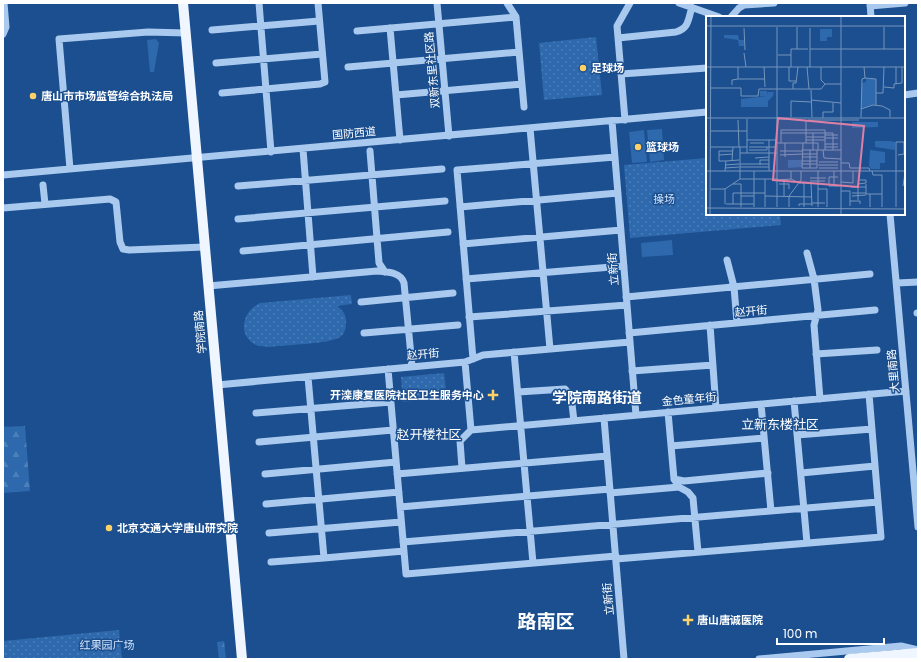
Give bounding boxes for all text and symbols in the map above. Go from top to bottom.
inset map [706,16,905,215]
street label: 双新东里社区路 [421,31,443,109]
place label: 足球场 [591,60,624,76]
marker: 足球场 [578,63,588,73]
place label: 唐山市市场监管综合执法局 [41,88,173,104]
marker: 唐山市市场监管综合执法局 [28,91,38,101]
street label: 国防西道 [331,123,377,143]
place label: 篮球场 [646,139,679,155]
marker: 篮球场 [633,142,643,152]
park label: 操场 [653,191,675,207]
street label: 立新街 [604,252,622,286]
street label: 赵开街 [734,302,768,320]
street label: 学院南路 [190,309,210,355]
street label: 赵开街 [406,345,440,363]
street label: 大里南路 [883,348,903,394]
place label: 开滦康复医院社区卫生服务中心 [330,387,484,403]
district label: 学院南路街道 [552,387,642,408]
marker: 开滦康复医院社区卫生服务中心 [487,389,499,401]
street label: 金色童年街 [661,389,717,409]
district label: 立新东楼社区 [741,415,819,434]
district label: 赵开楼社区 [396,425,462,444]
place label: 北京交通大学唐山研究院 [117,520,238,536]
marker: 北京交通大学唐山研究院 [104,523,114,533]
street label: 立新街 [599,582,617,616]
district label: 路南区 [517,608,575,635]
place label: 唐山唐诚医院 [697,612,763,628]
marker: 唐山唐诚医院 [682,614,694,626]
scale bar [777,620,884,646]
text: 100 m [783,625,817,642]
park label: 红果园广场 [80,637,135,653]

